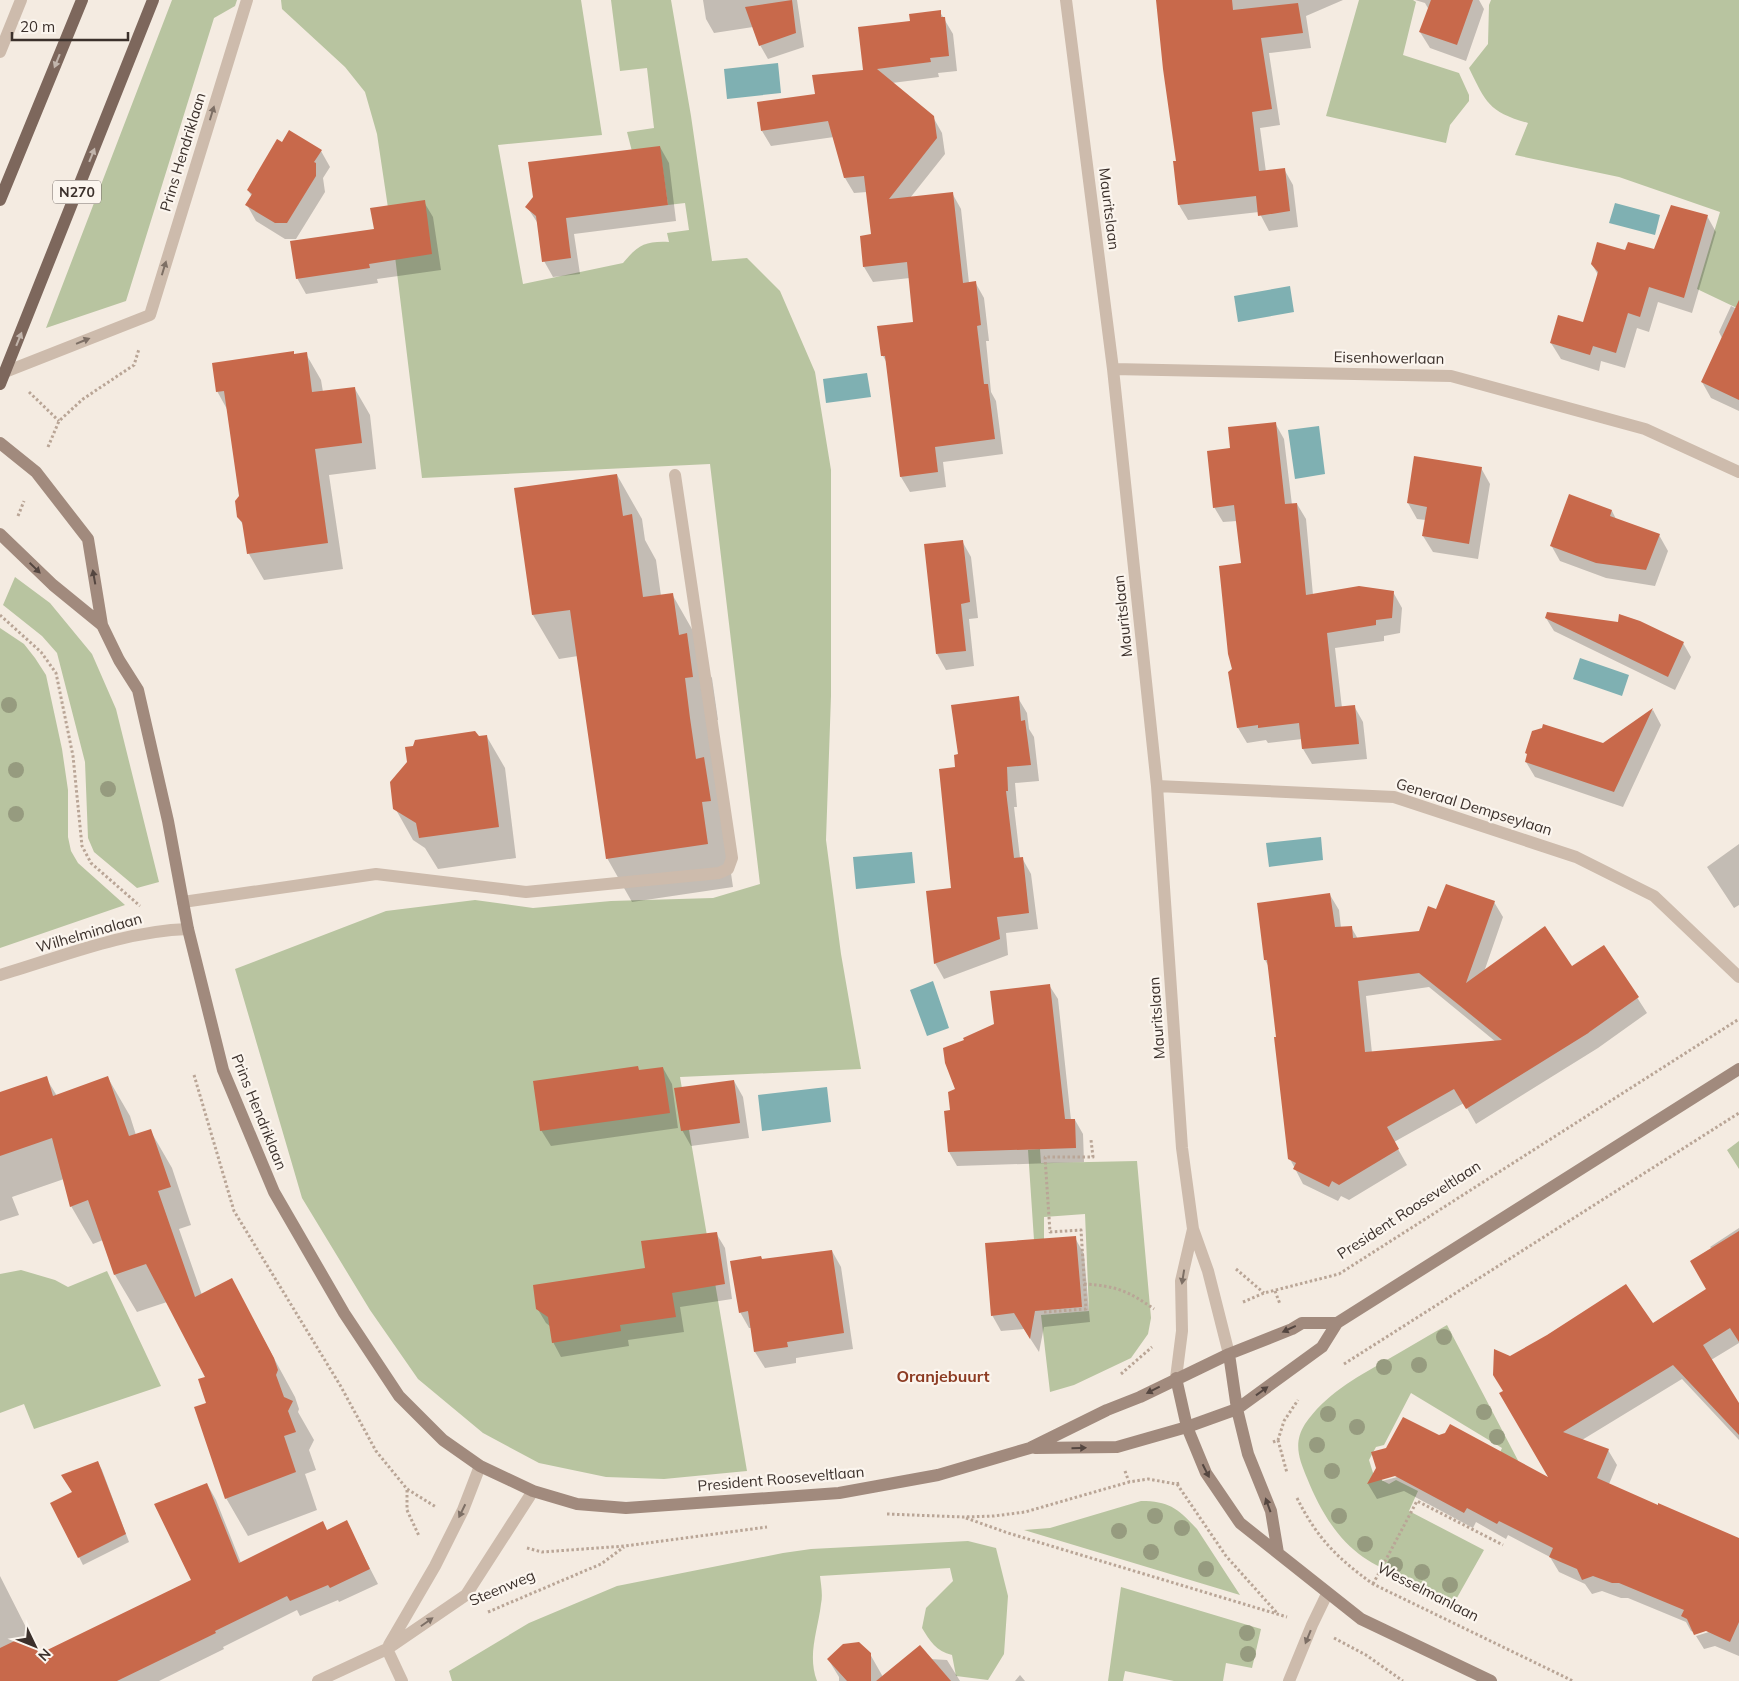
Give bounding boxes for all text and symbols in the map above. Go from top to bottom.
scale bar [12,10,129,42]
text: 20 m [20,17,55,36]
one-way arrow [53,54,61,69]
street label: Prins Hendriklaan [155,90,210,214]
one-way arrow [209,105,216,120]
one-way arrow [88,148,96,162]
street label: Mauritslaan [1095,167,1124,251]
road number: N270 [53,180,101,203]
one-way arrow [160,260,168,275]
one-way arrow [15,332,23,346]
one-way arrow [76,337,90,345]
street label: Eisenhowerlaan [1333,347,1445,368]
one-way arrow [29,562,41,574]
one-way arrow [90,569,98,585]
street label: Mauritslaan [1109,574,1136,658]
street label: Generaal Dempseylaan [1394,774,1555,839]
street label: Wilhelminalaan [34,908,144,957]
street label: Mauritslaan [1144,976,1169,1060]
street label: Prins Hendriklaan [228,1051,291,1173]
street label: President Rooseveltlaan [1333,1156,1484,1263]
one-way arrow [1178,1269,1186,1285]
one-way arrow [1282,1326,1296,1334]
district label: Oranjebuurt [896,1366,990,1386]
one-way arrow [1146,1386,1160,1394]
one-way arrow [1255,1386,1268,1397]
one-way arrow [1071,1443,1087,1451]
street label: President Rooseveltlaan [697,1462,865,1495]
one-way arrow [1202,1464,1210,1479]
one-way arrow [1264,1497,1272,1512]
one-way arrow [458,1504,466,1518]
street label: Wesselmanlaan [1374,1558,1482,1625]
street label: Steenweg [466,1565,538,1610]
one-way arrow [420,1617,434,1627]
north arrow [10,1621,60,1671]
one-way arrow [1303,1630,1311,1644]
text: N [34,1645,55,1665]

